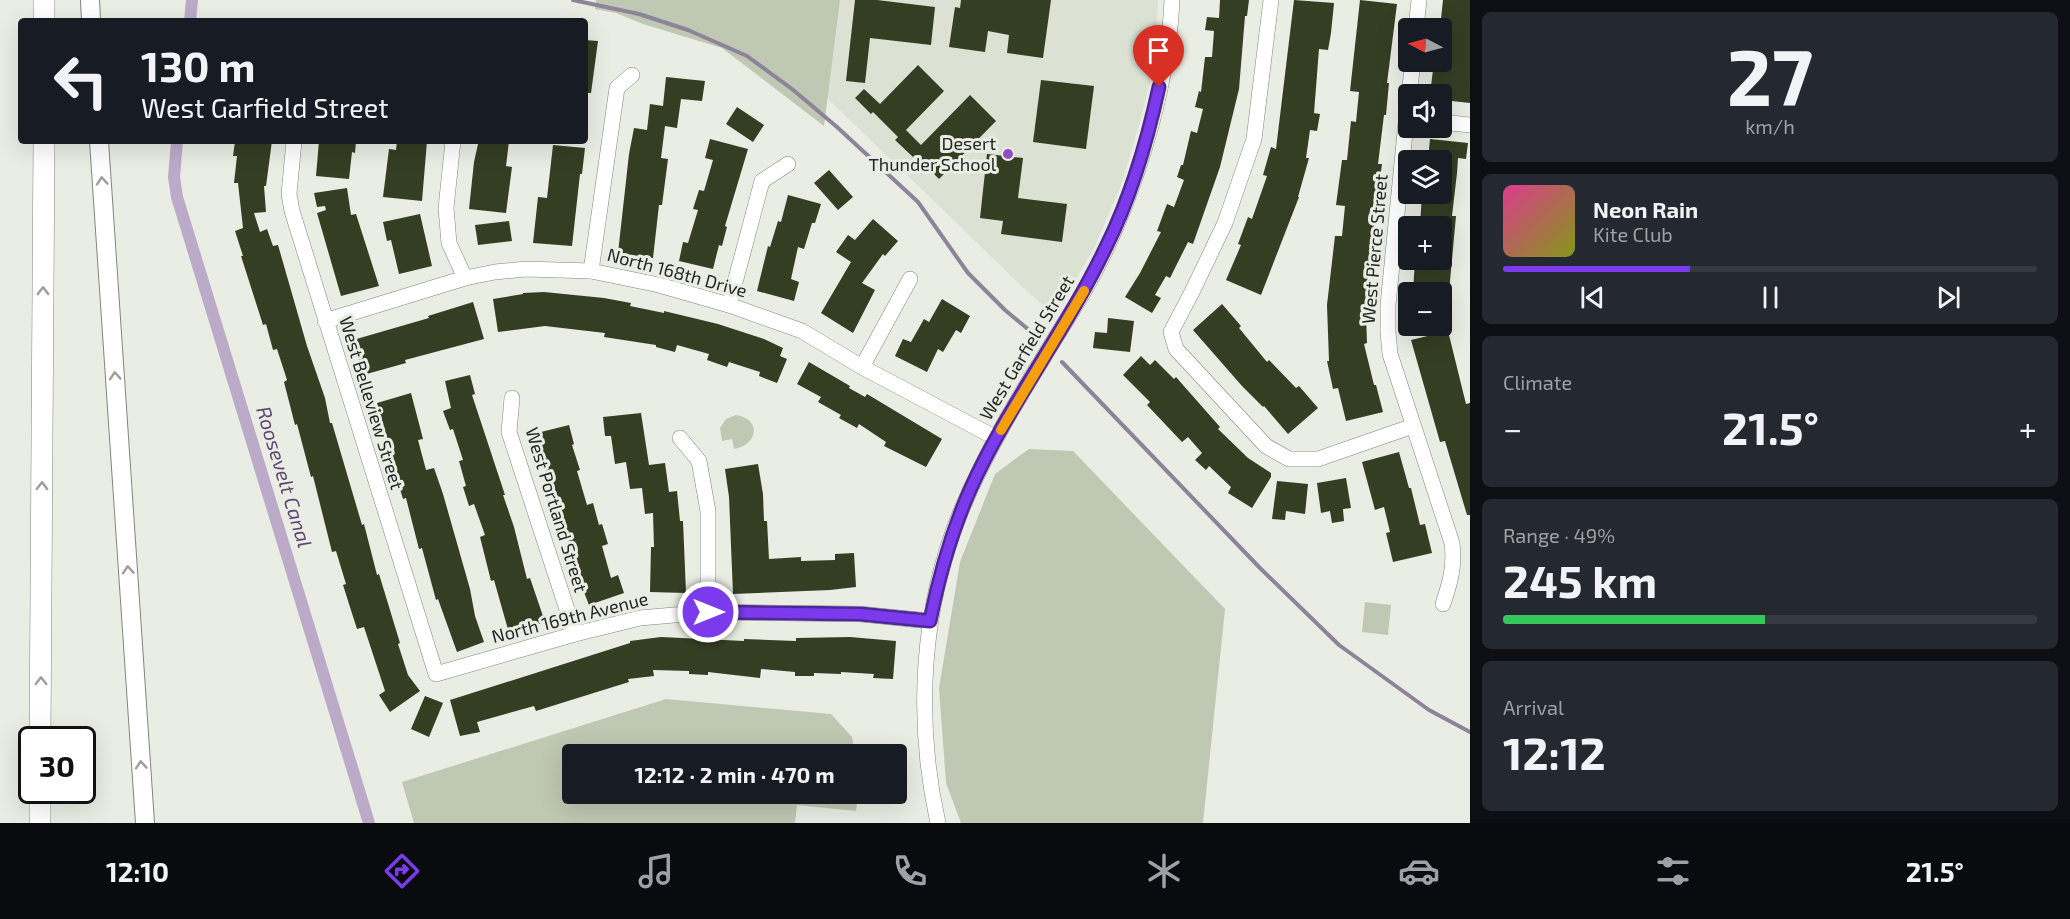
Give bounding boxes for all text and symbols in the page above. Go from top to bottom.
north arrow [1398,18,1452,72]
map controls [1398,18,1452,336]
pin [1133,25,1184,87]
text: 27 [1727,28,1813,122]
icon: arrive [1142,34,1175,67]
text: 130 m [141,40,256,90]
icon: left [42,42,120,120]
button: sound [1398,84,1452,138]
text: West Garfield Street [141,91,389,123]
text: km/h [1745,114,1795,138]
place label: Desert Thunder School [868,132,997,175]
marker: Desert Thunder School [1001,147,1015,161]
button: layers [1398,150,1452,204]
street label: West Pierce Street [1356,173,1392,325]
one-way arrow [96,176,109,185]
text: Neon Rain [1593,196,1698,222]
button: + [1398,216,1452,270]
text: Kite Club [1593,222,1673,246]
street label: North 168th Drive [605,243,750,301]
street label: West Garfield Street [974,271,1078,424]
icon: previous [1576,281,1609,314]
icon: pause [1754,281,1787,314]
icon: next [1932,281,1965,314]
button: − [1398,282,1452,336]
one-way arrow [37,287,49,296]
street label: West Belleview Street [335,314,409,492]
text: Climate [1503,370,1572,394]
one-way arrow [109,371,122,380]
text: 21.5° [1722,400,1819,454]
water label: Roosevelt Canal [252,403,318,550]
text: − [1503,408,1522,448]
text: + [2019,408,2037,448]
street label: West Portland Street [521,425,593,595]
one-way arrow [36,482,48,491]
text: Range · 49% [1503,523,1615,547]
text: 245 km [1503,553,1657,607]
one-way arrow [122,566,135,575]
position arrow [676,580,740,644]
street label: North 169th Avenue [489,587,650,647]
one-way arrow [35,677,47,686]
text: Arrival [1503,695,1564,719]
text: 12:12 [1503,725,1606,779]
speed limit sign: 30 [18,726,96,804]
one-way arrow [135,760,148,769]
text: 12:12 · 2 min · 470 m [634,761,835,787]
icon: directions [381,850,423,892]
icon: music [635,850,677,892]
icon: phone [889,850,931,892]
icon: climate [1143,850,1185,892]
icon: car [1398,850,1440,892]
icon: filters [1652,850,1694,892]
text: 12:10 [106,855,169,887]
text: 21.5° [1906,855,1964,887]

